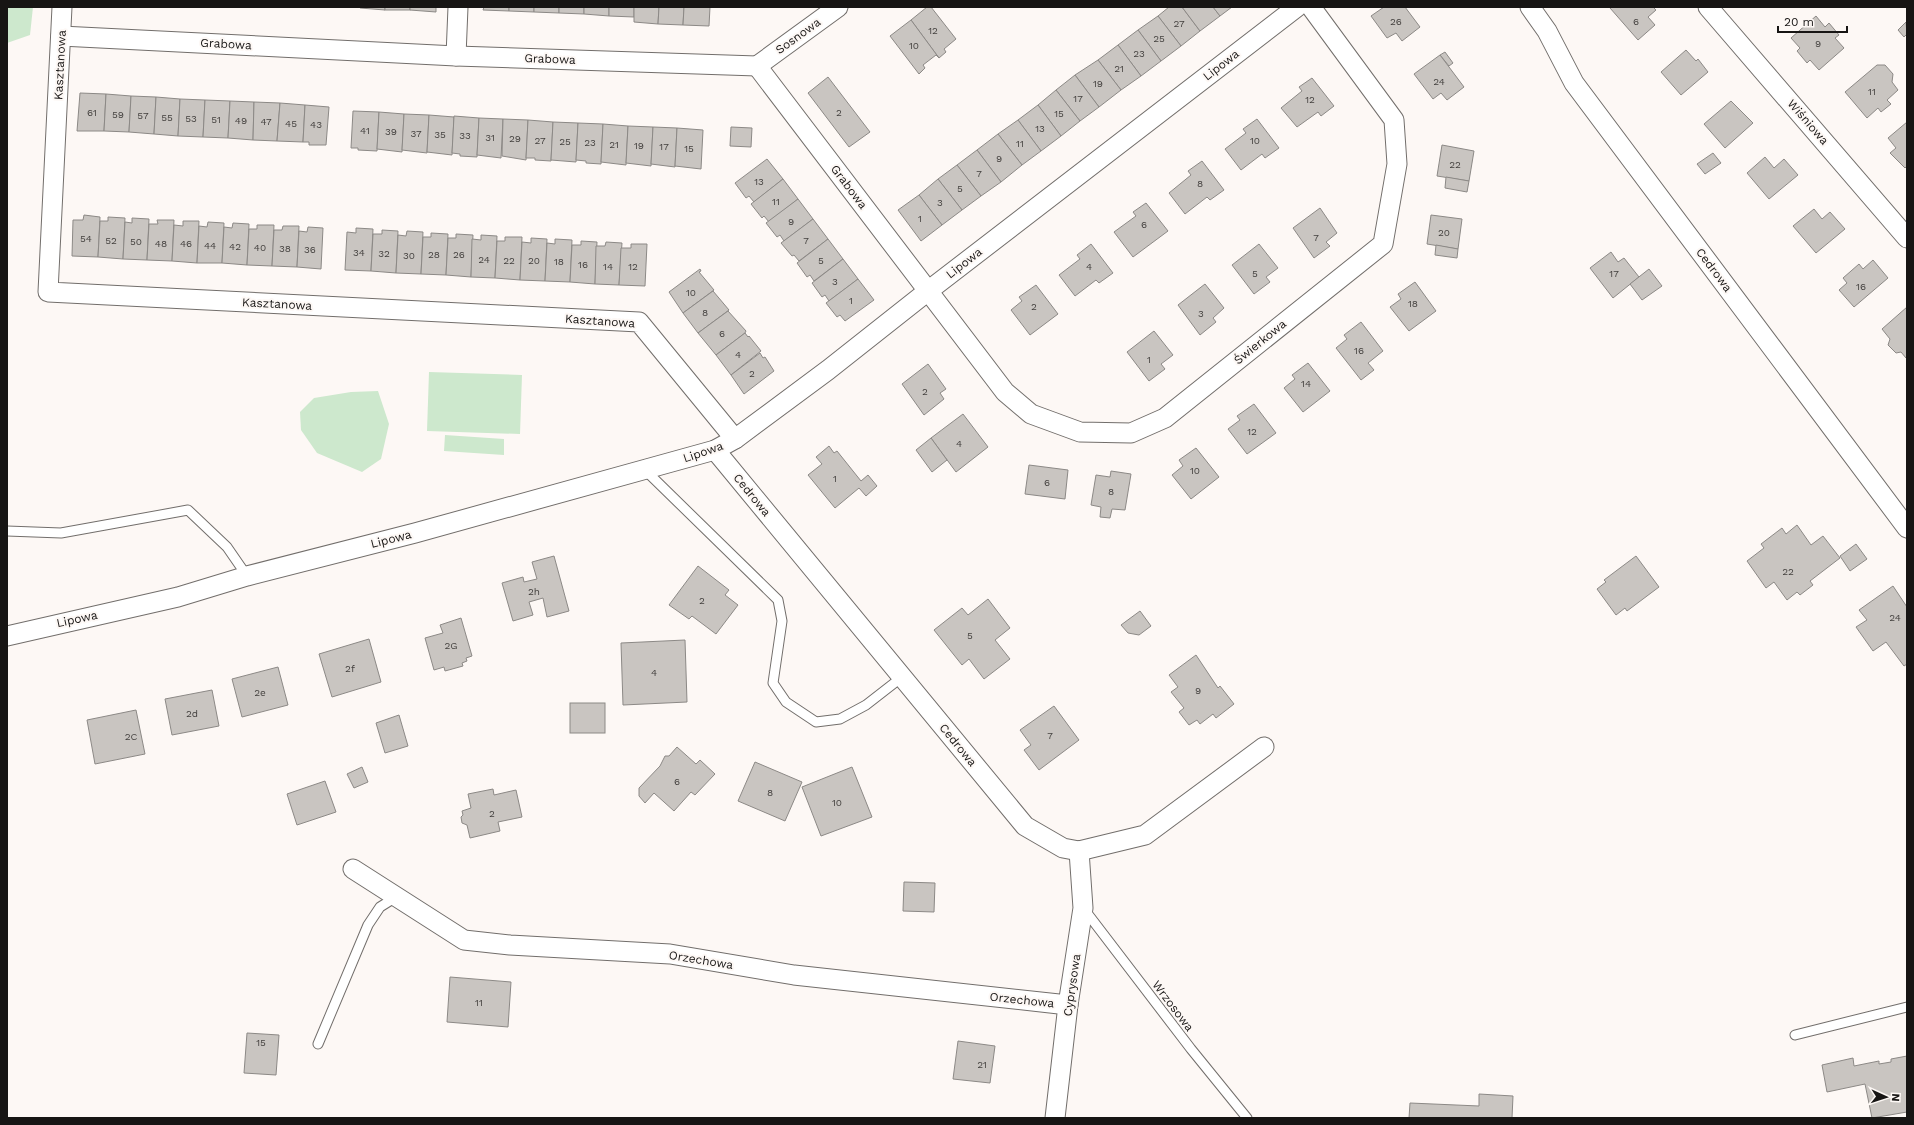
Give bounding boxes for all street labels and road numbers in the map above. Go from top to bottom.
street label: Sosnowa [773,15,823,57]
street label: Kasztanowa [51,29,69,100]
street label: Grabowa [200,36,252,52]
street label: Lipowa [1200,47,1242,83]
street label: Grabowa [524,51,576,67]
street label: Wiśniowa [1785,97,1832,148]
street label: Grabowa [828,162,870,212]
street label: Lipowa [943,245,985,281]
street label: Cedrowa [1693,245,1735,295]
street label: Kasztanowa [242,295,313,313]
street label: Kasztanowa [565,312,636,330]
street label: Świerkowa [1231,317,1289,367]
street label: Lipowa [681,439,725,465]
street label: Cedrowa [730,471,774,519]
street label: Lipowa [369,527,413,551]
street label: Lipowa [55,608,99,630]
street label: Cedrowa [936,721,980,769]
street label: Orzechowa [668,948,734,972]
street label: Cyprysowa [1061,953,1083,1017]
street label: Wrzosowa [1149,978,1197,1034]
street label: Orzechowa [989,990,1055,1010]

